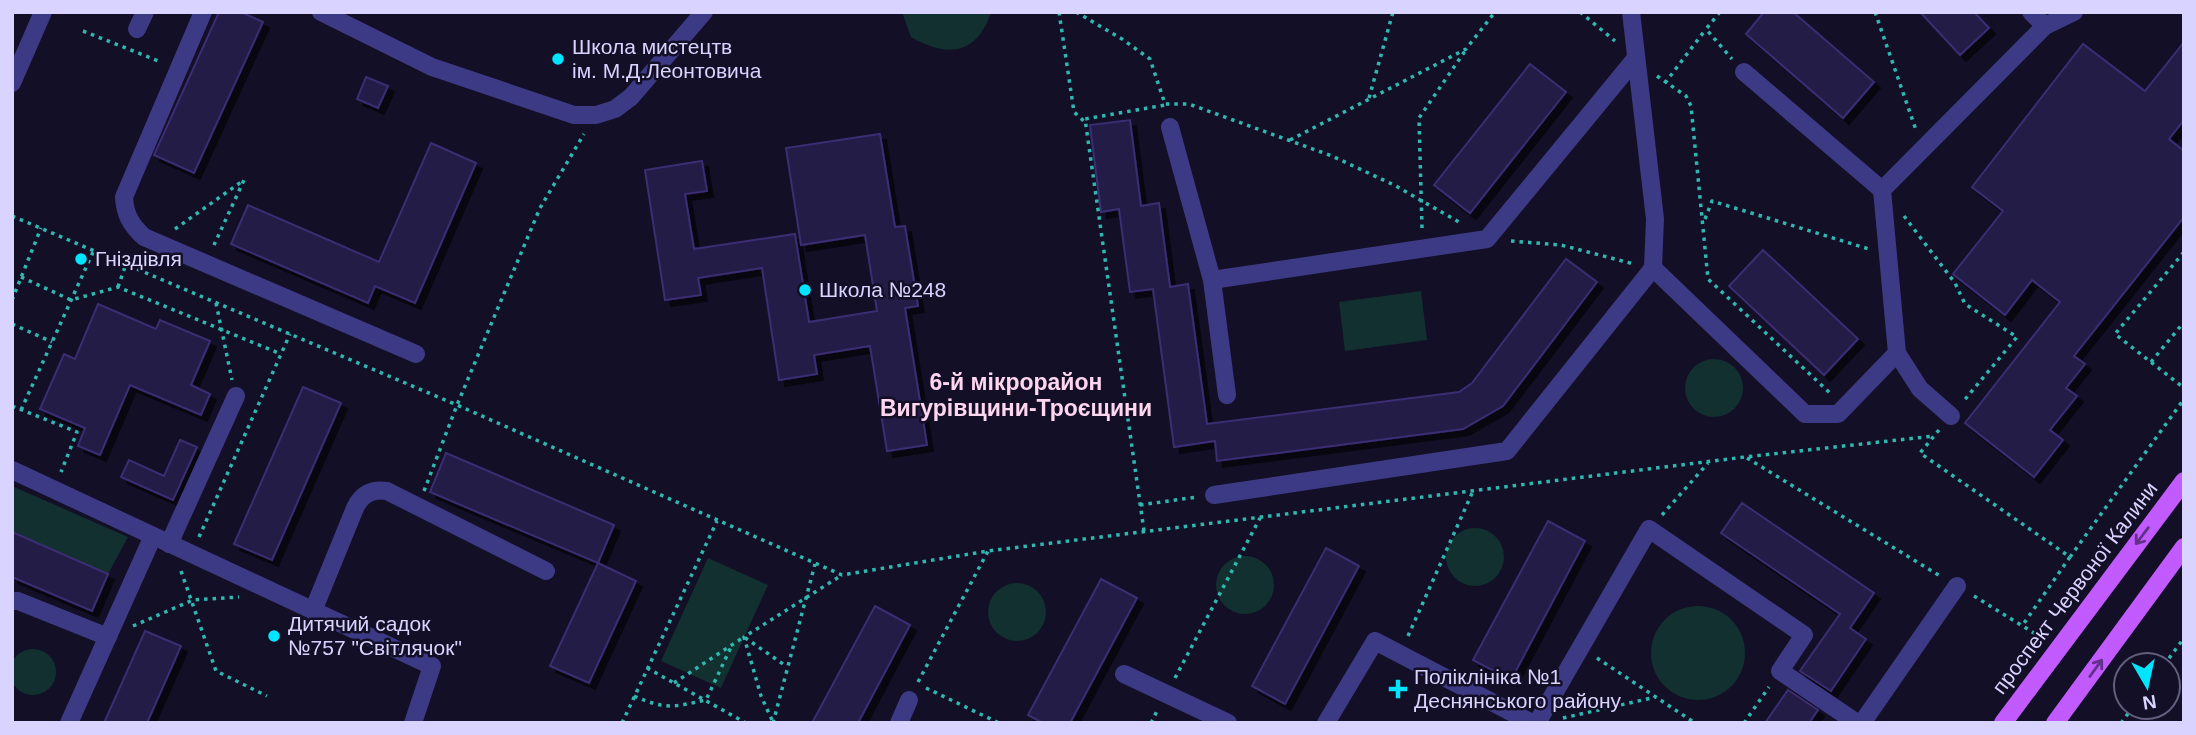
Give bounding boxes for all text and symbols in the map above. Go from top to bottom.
place label: Школа мистецтв ім. М.Д.Леонтовича [572,35,762,82]
marker: Школа мистецтв ім. М.Д.Леонтовича [550,51,566,67]
place label: Гніздівля [95,247,182,270]
marker: Гніздівля [73,251,89,267]
place label: Школа №248 [819,278,946,301]
marker: Школа №248 [797,282,813,298]
district label: 6-й мікрорайон Вигурівщини-Троєщини [880,369,1152,421]
street label: проспект Червоної Калини [1987,477,2162,698]
one-way arrow [2135,526,2150,544]
place label: Дитячий садок №757 "Світлячок" [288,612,462,659]
marker: Дитячий садок №757 "Світлячок" [266,628,282,644]
north arrow [2112,651,2182,721]
one-way arrow [2088,659,2103,678]
place label: Поліклініка №1 Деснянського району [1414,665,1622,712]
marker: Поліклініка №1 Деснянського району [1388,679,1408,699]
text: N [2141,691,2158,714]

